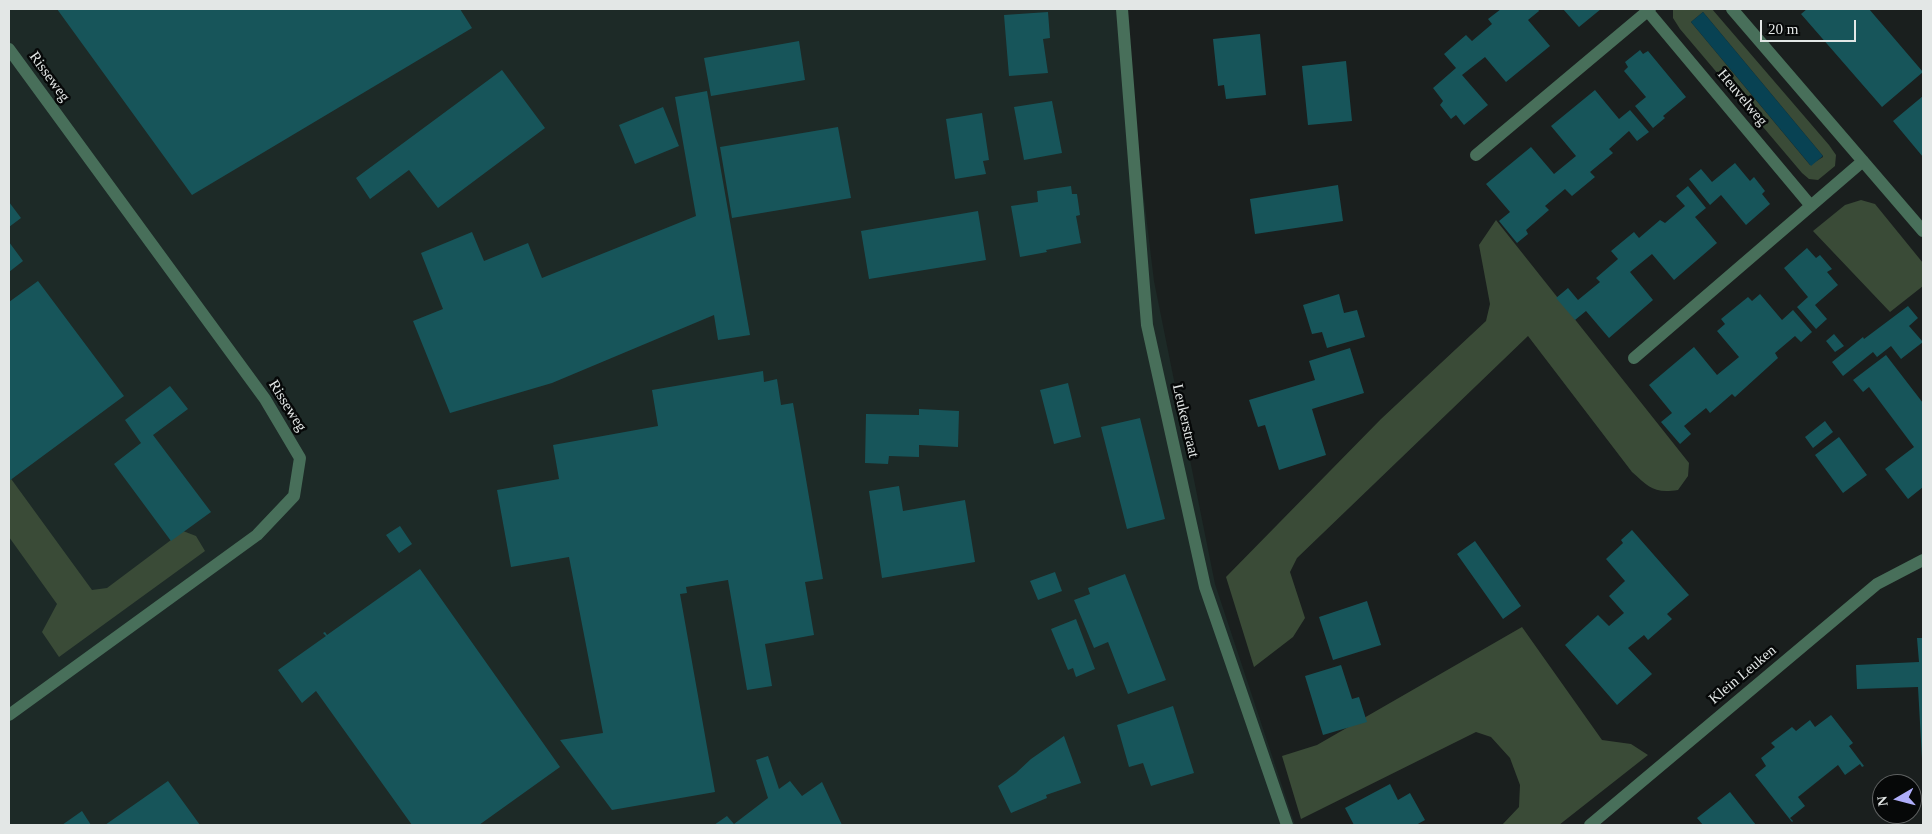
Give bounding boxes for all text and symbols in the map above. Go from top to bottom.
scale bar [1762,10,1858,42]
text: 20 m [1768,21,1798,37]
street label: Risseweg [25,48,73,106]
street label: Heuvelweg [1713,66,1771,130]
street label: Risseweg [264,377,310,435]
street label: Leukerstraat [1168,382,1202,460]
street label: Klein Leuken [1706,642,1780,708]
north arrow [1872,774,1922,824]
text: N [1875,795,1891,807]

